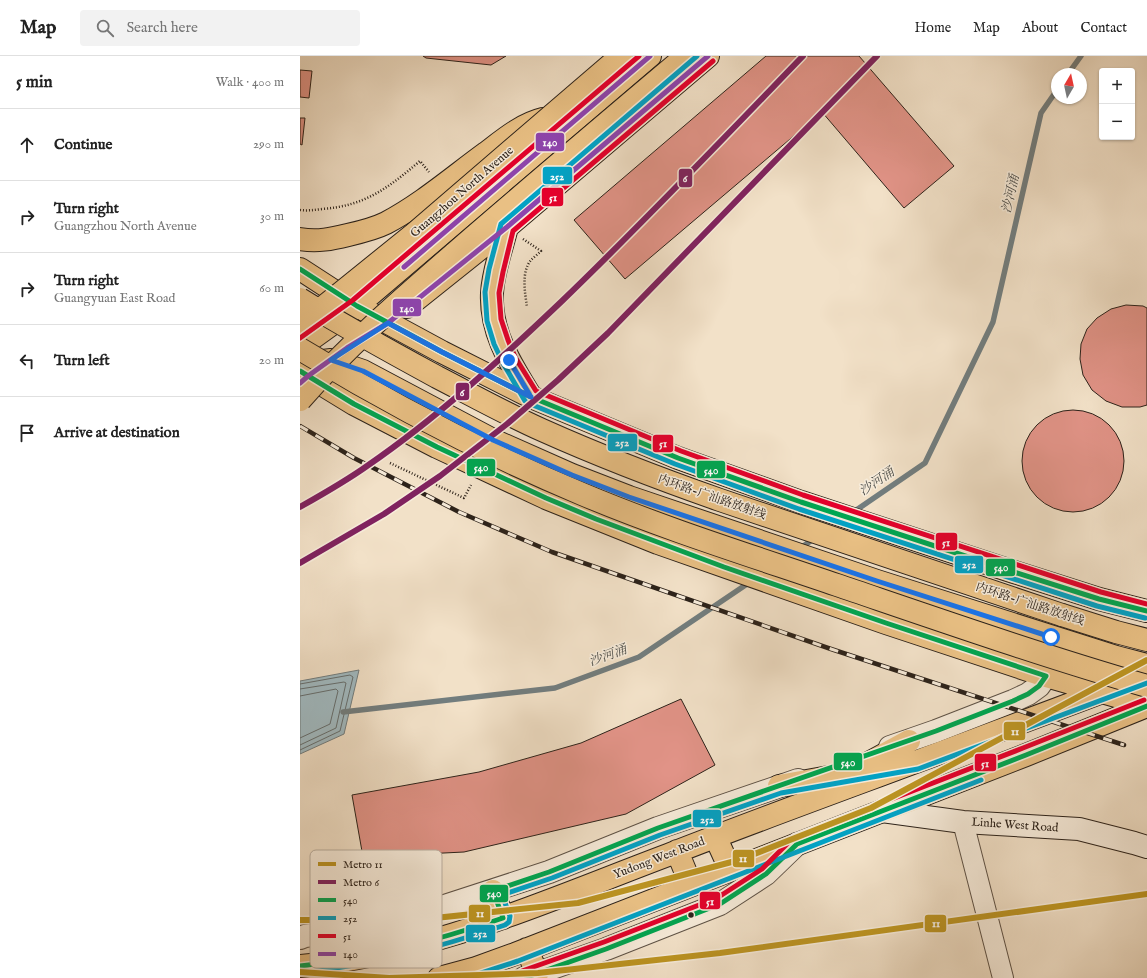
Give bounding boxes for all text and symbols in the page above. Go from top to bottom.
search box [80,10,360,46]
text: Map [20,16,56,40]
icon: search [94,17,116,39]
text: Search here [126,18,198,37]
text: Home [915,19,951,37]
text: Map [973,19,1000,37]
text: About [1022,19,1058,37]
text: Contact [1080,19,1127,37]
north arrow [1051,68,1087,104]
map controls [1099,68,1135,140]
button: + [1099,68,1135,104]
text: 5 min [16,72,53,93]
text: Walk · 400 m [216,74,284,91]
button: − [1099,104,1135,140]
line badge: 140 [535,132,565,152]
icon: ahead [16,134,38,156]
text: Continue [54,135,112,154]
text: 290 m [253,136,284,153]
text: 140 [543,136,558,150]
street label: Guangzhou North Avenue [407,143,517,241]
line badge: 252 [542,166,573,185]
line badge: 6 [678,168,693,188]
text: 252 [550,170,565,184]
water label: 沙河涌 [998,171,1024,215]
text: 6 [683,172,689,186]
line badge: 51 [541,187,564,207]
text: 51 [549,191,557,205]
text: Turn right [54,199,119,218]
icon: right [16,206,38,228]
text: 30 m [260,208,284,225]
text: Guangzhou North Avenue [54,218,197,235]
text: Turn right [54,271,119,290]
icon: right [16,278,38,300]
text: 60 m [259,280,284,297]
text: Guangyuan East Road [54,290,176,307]
line badge: 140 [392,298,422,317]
text: 140 [400,302,415,316]
icon: left [16,350,38,372]
text: Turn left [54,351,110,370]
route end [500,351,518,369]
text: 20 m [259,352,284,369]
line badge: 6 [455,382,470,401]
text: 6 [460,386,466,400]
icon: arrive [16,422,38,444]
text: Arrive at destination [54,423,180,442]
line badge: 252 [607,433,638,452]
line badge: 51 [652,434,674,453]
text: 252 [615,436,630,450]
text: 51 [659,437,667,451]
line badge: 540 [466,458,496,477]
line badge: 540 [696,460,726,479]
text: 540 [474,461,489,475]
water label: 沙河涌 [856,463,900,500]
text: 540 [704,464,719,478]
street label: 内环路-广汕路放射线 [656,471,768,523]
line badge: 51 [935,532,958,551]
text: 51 [942,536,950,550]
line badge: 252 [954,555,984,574]
text: 252 [962,558,977,572]
line badge: 540 [985,558,1016,577]
text: 540 [994,561,1009,575]
street label: 内环路-广汕路放射线 [974,579,1086,629]
route start [1042,628,1060,646]
water label: 沙河涌 [587,641,631,671]
line badge: 11 [1003,721,1026,741]
text: 11 [1011,725,1019,739]
line badge: 540 [833,752,863,771]
line badge: 51 [974,753,997,772]
text: 540 [841,756,856,770]
text: 51 [981,757,989,771]
line badge: 252 [692,809,722,828]
text: 252 [700,813,715,827]
street label: Linhe West Road [971,814,1060,836]
street label: Yudong West Road [611,833,707,882]
line badge: 11 [732,849,755,868]
legend [310,850,442,968]
text: 11 [739,852,747,866]
text: Metro 11 [343,858,383,872]
text: Metro 6 [343,876,379,890]
line badge: 540 [479,884,509,903]
text: 540 [487,887,502,901]
line badge: 51 [699,891,721,910]
text: 540 [343,894,358,908]
text: 51 [706,895,714,909]
line badge: 11 [468,904,491,923]
text: 11 [476,907,484,921]
unlabelled marker [686,910,696,920]
text: 252 [343,912,357,926]
line badge: 11 [924,914,947,933]
text: 11 [932,917,940,931]
line badge: 252 [465,924,496,943]
text: 252 [473,927,488,941]
text: 51 [343,930,351,944]
text: 140 [343,948,358,962]

